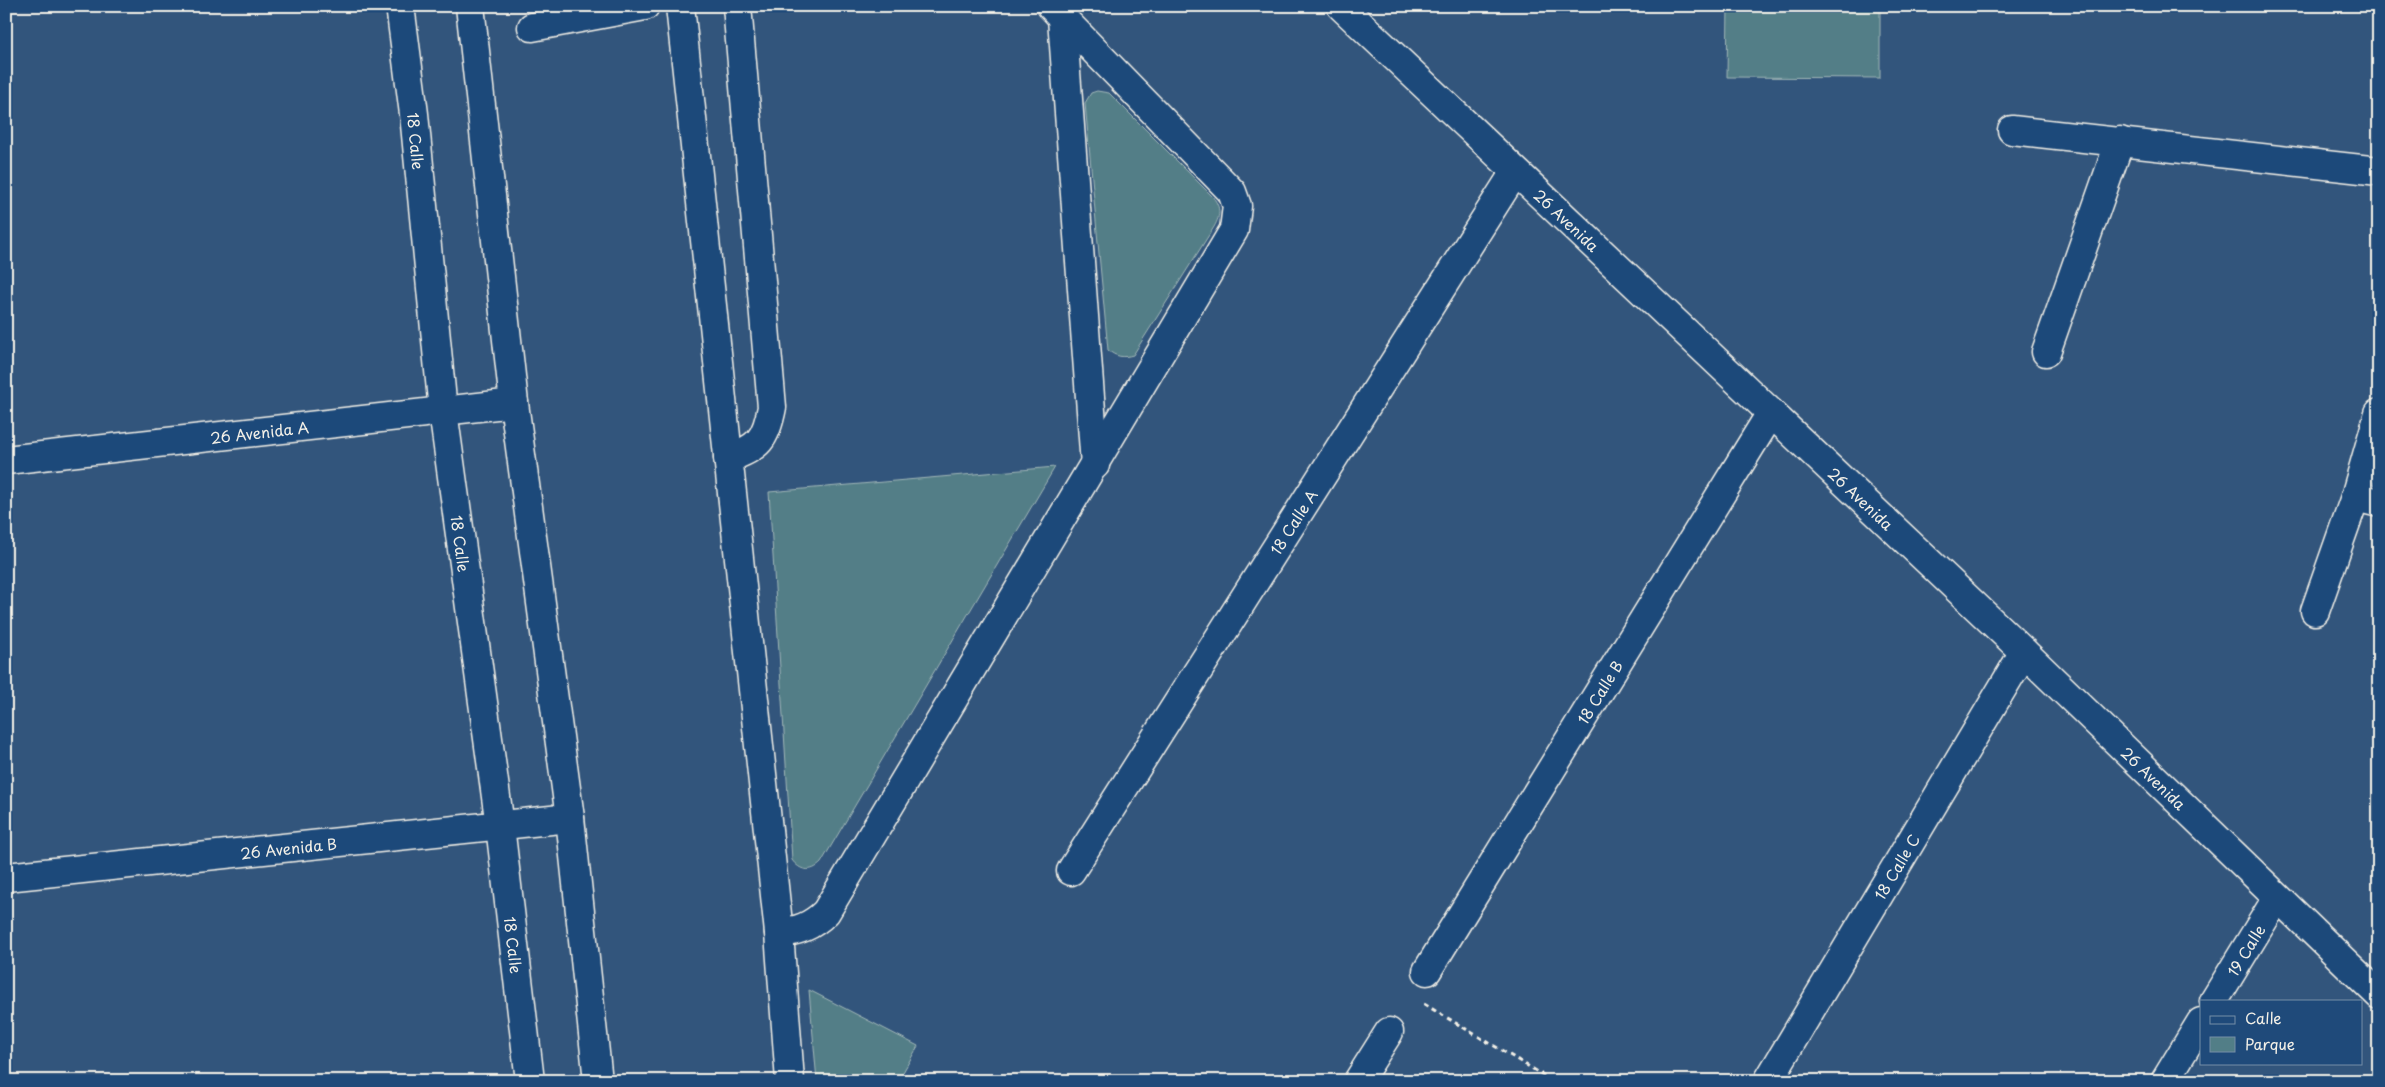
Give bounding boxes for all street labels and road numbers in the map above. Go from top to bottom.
street label: 18 Calle [402,111,431,170]
street label: 26 Avenida [1529,183,1605,257]
street label: 26 Avenida A [209,415,310,449]
street label: 26 Avenida [1823,461,1899,535]
street label: 18 Calle A [1264,485,1322,559]
street label: 18 Calle [446,514,476,573]
street label: 18 Calle B [1571,655,1628,728]
street label: 26 Avenida [2116,741,2192,815]
street label: 18 Calle C [1868,829,1925,903]
street label: 26 Avenida B [239,831,338,864]
street label: 18 Calle [499,915,529,975]
street label: 19 Calle [2221,920,2270,980]

